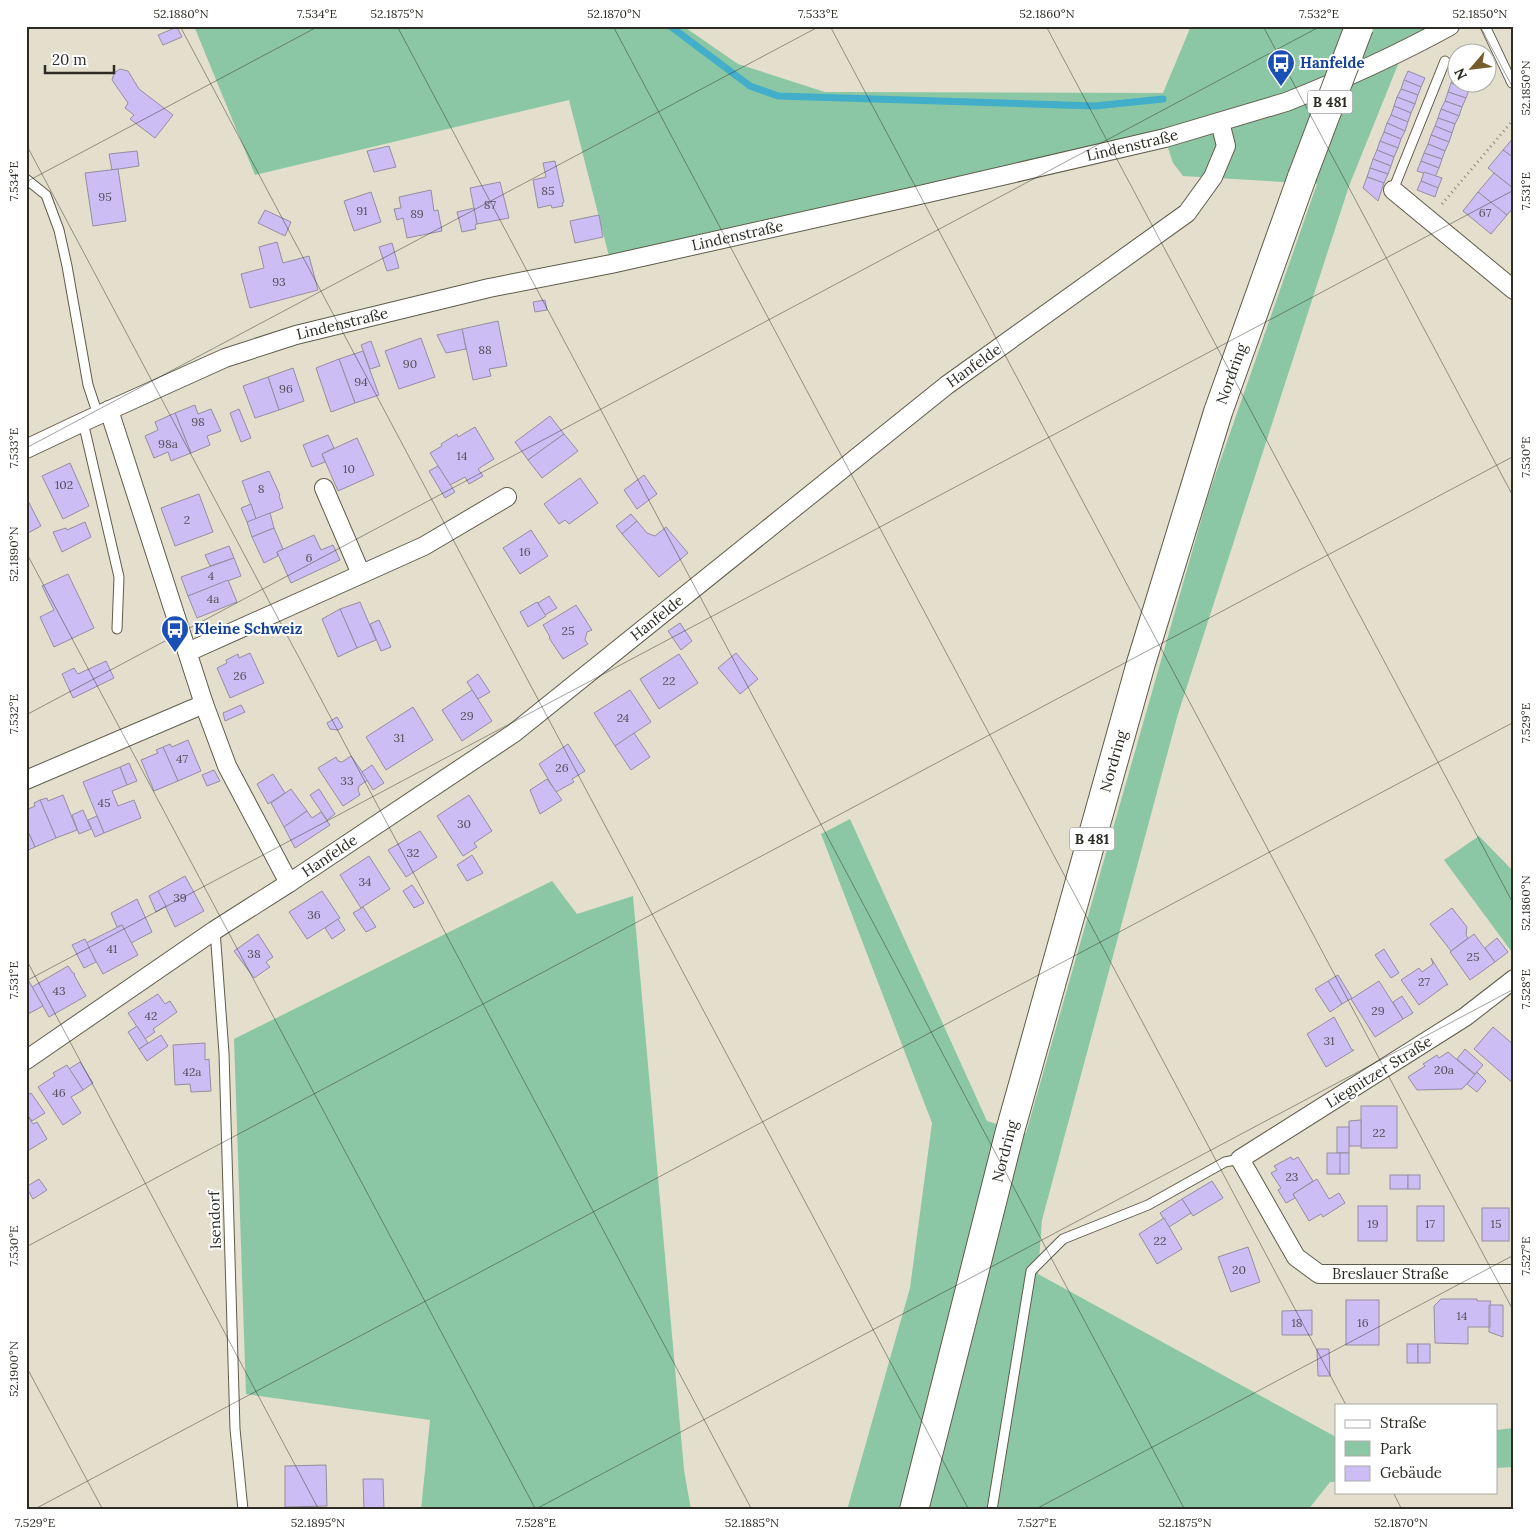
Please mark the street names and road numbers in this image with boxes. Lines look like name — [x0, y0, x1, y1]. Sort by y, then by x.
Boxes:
road number: B 481 — [1308, 90, 1352, 114]
street label: Lindenstraße — [1084, 125, 1180, 165]
street label: Lindenstraße — [690, 216, 785, 255]
street label: Lindenstraße — [294, 303, 390, 344]
street label: Hanfelde — [942, 339, 1005, 391]
street label: Nordring — [1212, 340, 1251, 407]
street label: Hanfelde — [626, 591, 687, 645]
street label: Nordring — [1095, 727, 1131, 794]
road number: B 481 — [1070, 828, 1114, 851]
street label: Hanfelde — [298, 830, 361, 881]
street label: Liegnitzer Straße — [1322, 1031, 1435, 1112]
street label: Nordring — [987, 1117, 1022, 1184]
street label: Isendorf — [204, 1190, 225, 1250]
street label: Breslauer Straße — [1332, 1264, 1449, 1283]

